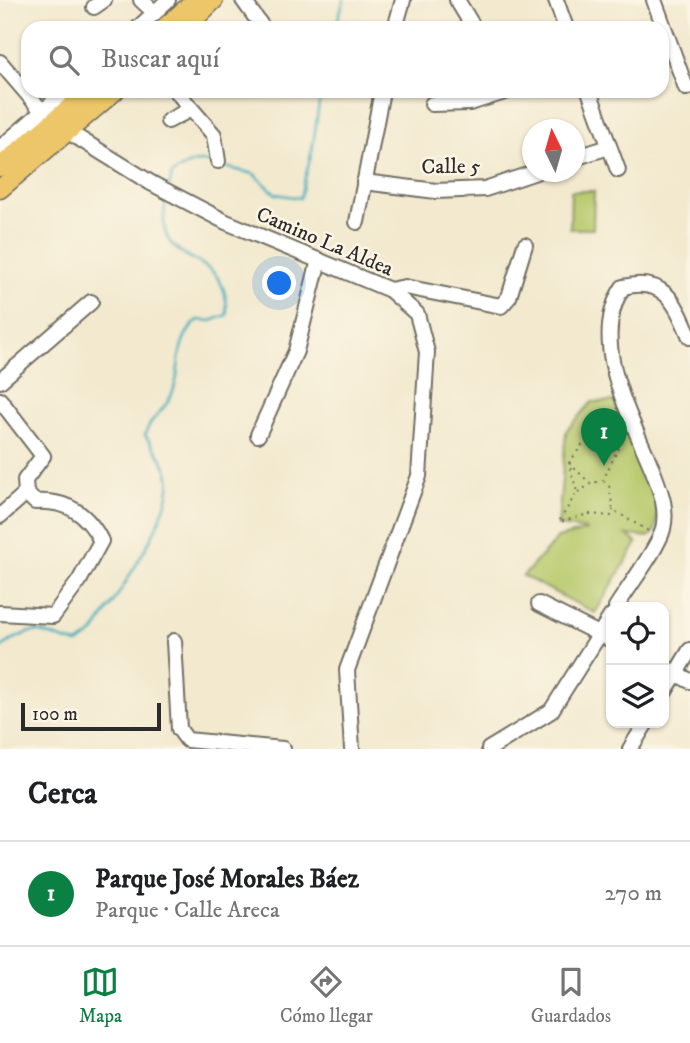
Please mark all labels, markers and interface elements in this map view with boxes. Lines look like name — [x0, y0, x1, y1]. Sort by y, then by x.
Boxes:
search box — [21, 21, 669, 98]
icon: search — [45, 41, 83, 79]
text: Buscar aquí — [101, 43, 219, 76]
north arrow — [522, 119, 585, 182]
street label: Calle 5 — [421, 153, 481, 181]
street label: Camino La Aldea — [252, 201, 397, 282]
your location — [262, 266, 296, 300]
pin: 1 — [581, 408, 627, 466]
map controls — [606, 602, 669, 728]
button: locate — [606, 602, 669, 665]
button: layers — [606, 665, 669, 728]
scale bar — [21, 700, 161, 732]
text: 100 m — [32, 703, 78, 726]
text: Cerca — [28, 776, 97, 813]
text: Parque José Morales Báez — [95, 863, 359, 896]
text: 1 — [47, 879, 55, 908]
text: 270 m — [605, 879, 662, 908]
text: Parque · Calle Areca — [95, 896, 280, 925]
tab: Mapa — [79, 963, 122, 1028]
tab: Cómo llegar — [280, 963, 373, 1028]
tab: Guardados — [531, 963, 611, 1028]

